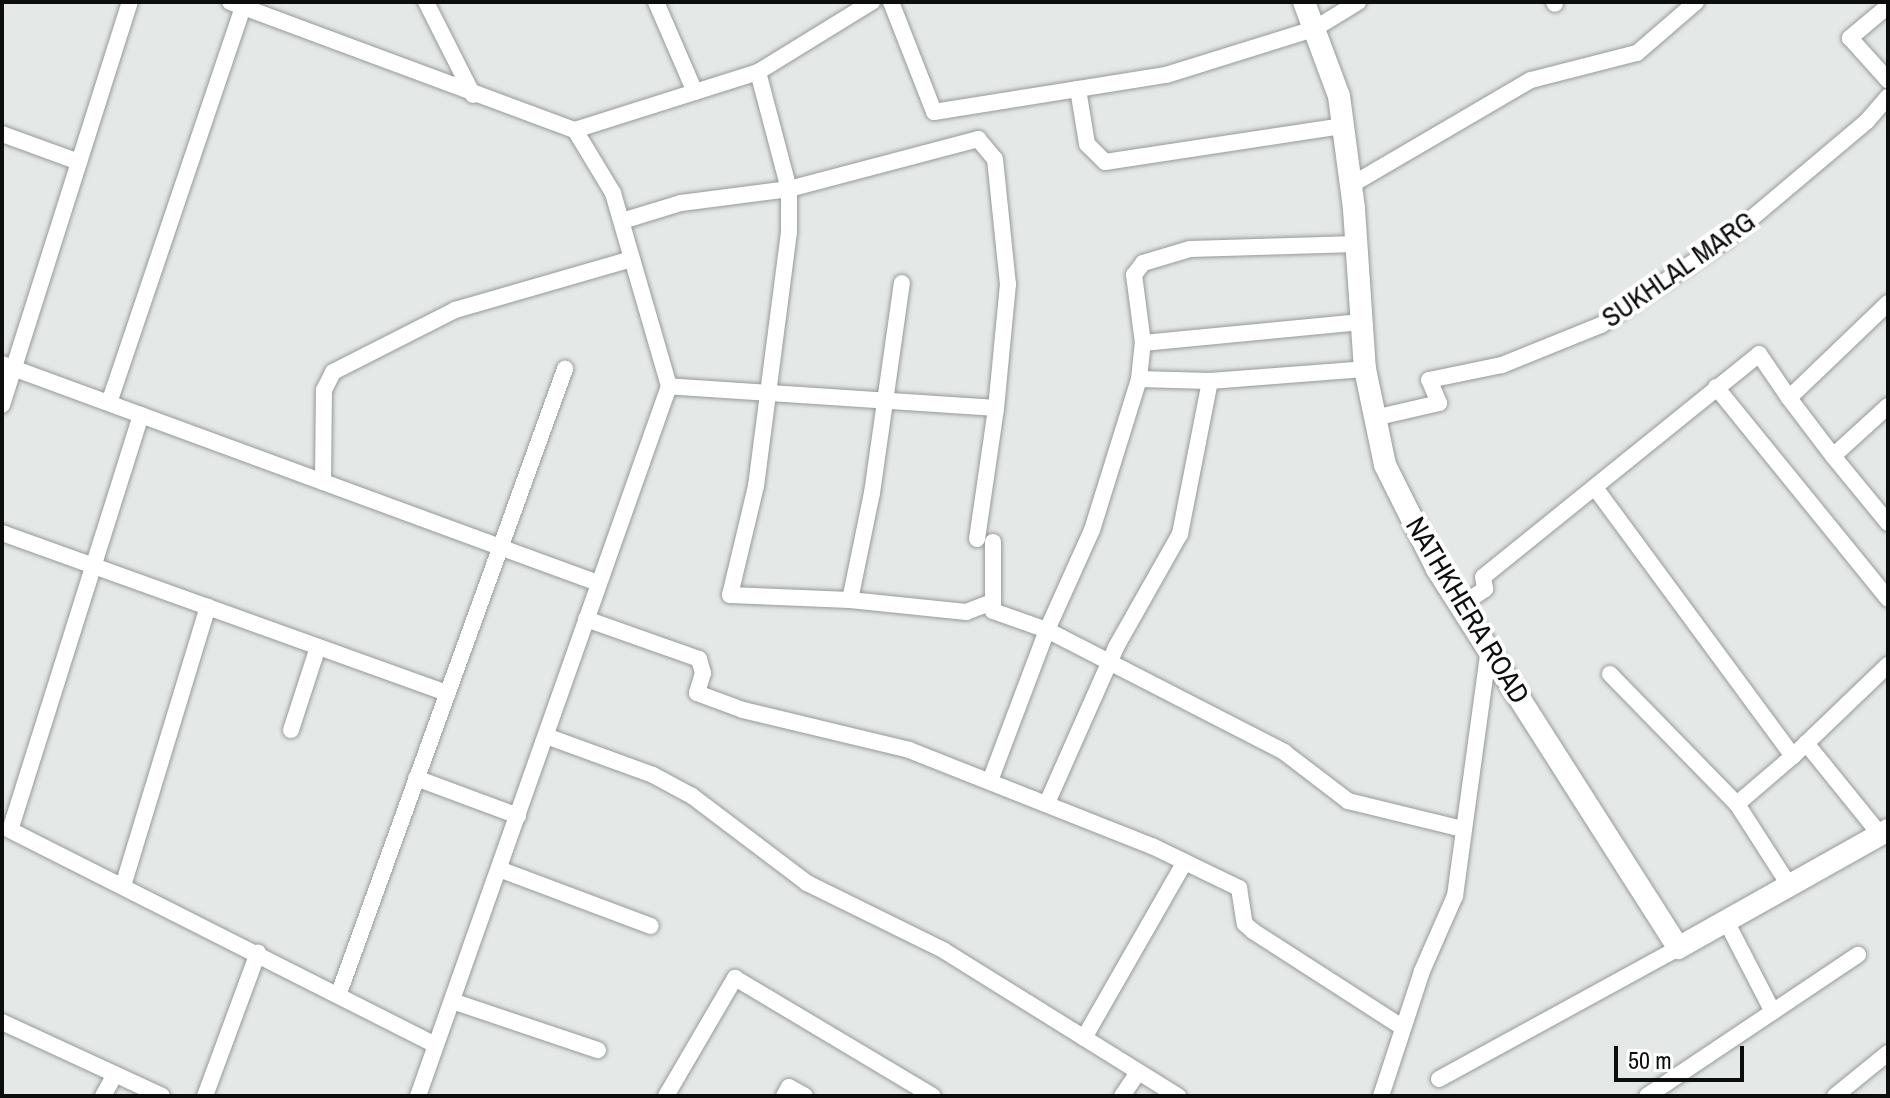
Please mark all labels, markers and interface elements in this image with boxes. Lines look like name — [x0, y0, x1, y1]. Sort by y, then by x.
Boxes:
street label: SUKHLAL MARG — [1595, 204, 1761, 334]
street label: NATHKHERA ROAD — [1399, 510, 1537, 710]
scale bar — [1618, 1030, 1748, 1080]
text: 50 m — [1628, 1044, 1672, 1076]

